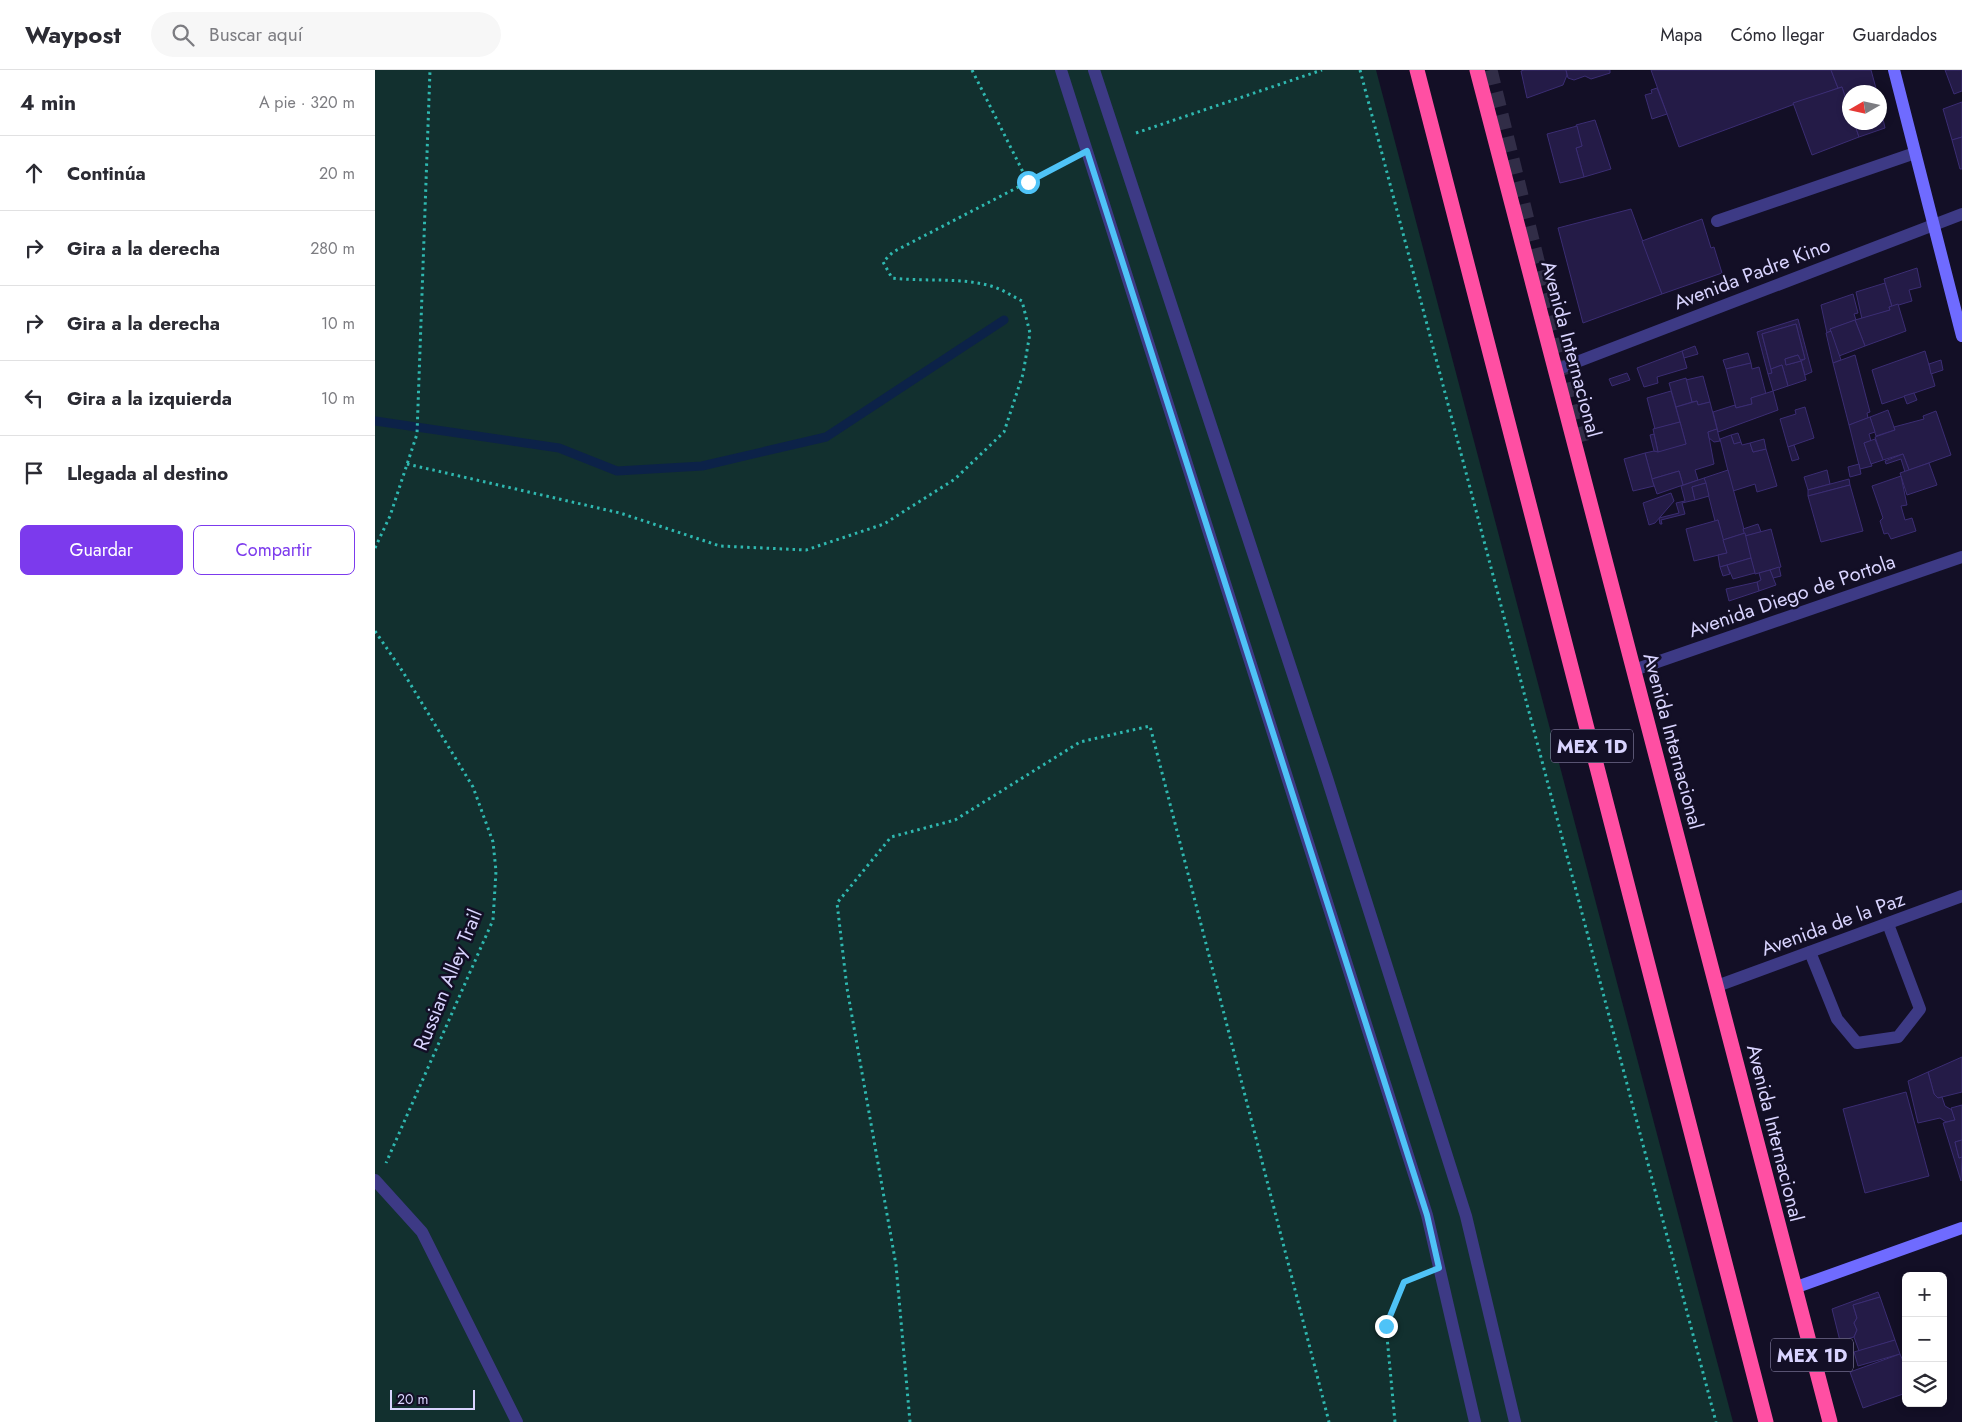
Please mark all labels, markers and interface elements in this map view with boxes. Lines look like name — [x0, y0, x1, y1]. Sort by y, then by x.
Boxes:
search box — [151, 12, 501, 57]
text: Waypost — [25, 17, 121, 52]
icon: search — [169, 21, 197, 49]
text: Buscar aquí — [209, 21, 303, 48]
text: Mapa — [1660, 22, 1702, 48]
text: Cómo llegar — [1730, 22, 1825, 48]
text: Guardados — [1853, 22, 1937, 48]
north arrow — [1842, 85, 1887, 130]
text: 4 min — [20, 88, 76, 118]
text: A pie · 320 m — [259, 91, 355, 114]
icon: ahead — [20, 159, 48, 187]
text: Continúa — [67, 160, 146, 187]
text: 20 m — [319, 162, 355, 185]
route start — [1017, 171, 1040, 194]
street label: Avenida Padre Kino — [1669, 231, 1835, 317]
icon: right — [20, 234, 48, 262]
text: Gira a la derecha — [67, 235, 220, 262]
text: 280 m — [310, 237, 355, 260]
street label: Avenida Internacional — [1533, 258, 1609, 440]
icon: right — [20, 309, 48, 337]
text: Gira a la derecha — [67, 310, 220, 337]
text: 10 m — [321, 312, 355, 335]
icon: left — [20, 384, 48, 412]
text: Gira a la izquierda — [67, 385, 232, 412]
text: 10 m — [321, 387, 355, 410]
icon: arrive — [20, 459, 48, 487]
text: Llegada al destino — [67, 460, 228, 487]
button: Guardar — [20, 525, 183, 575]
button: Compartir — [193, 525, 355, 575]
street label: Avenida Diego de Portola — [1685, 547, 1899, 645]
street label: Avenida Internacional — [1635, 650, 1711, 832]
road number: MEX 1D — [1551, 729, 1633, 762]
street label: Avenida de la Paz — [1757, 885, 1909, 963]
street label: Russian Alley Trail — [406, 905, 490, 1055]
street label: Avenida Internacional — [1739, 1041, 1811, 1225]
map controls — [1902, 1272, 1947, 1407]
button: + — [1902, 1272, 1947, 1317]
route end — [1375, 1315, 1398, 1338]
button: − — [1902, 1317, 1947, 1362]
road number: MEX 1D — [1771, 1338, 1853, 1372]
button: layers — [1902, 1362, 1947, 1407]
scale bar — [390, 1387, 475, 1410]
text: 20 m — [397, 1389, 429, 1409]

